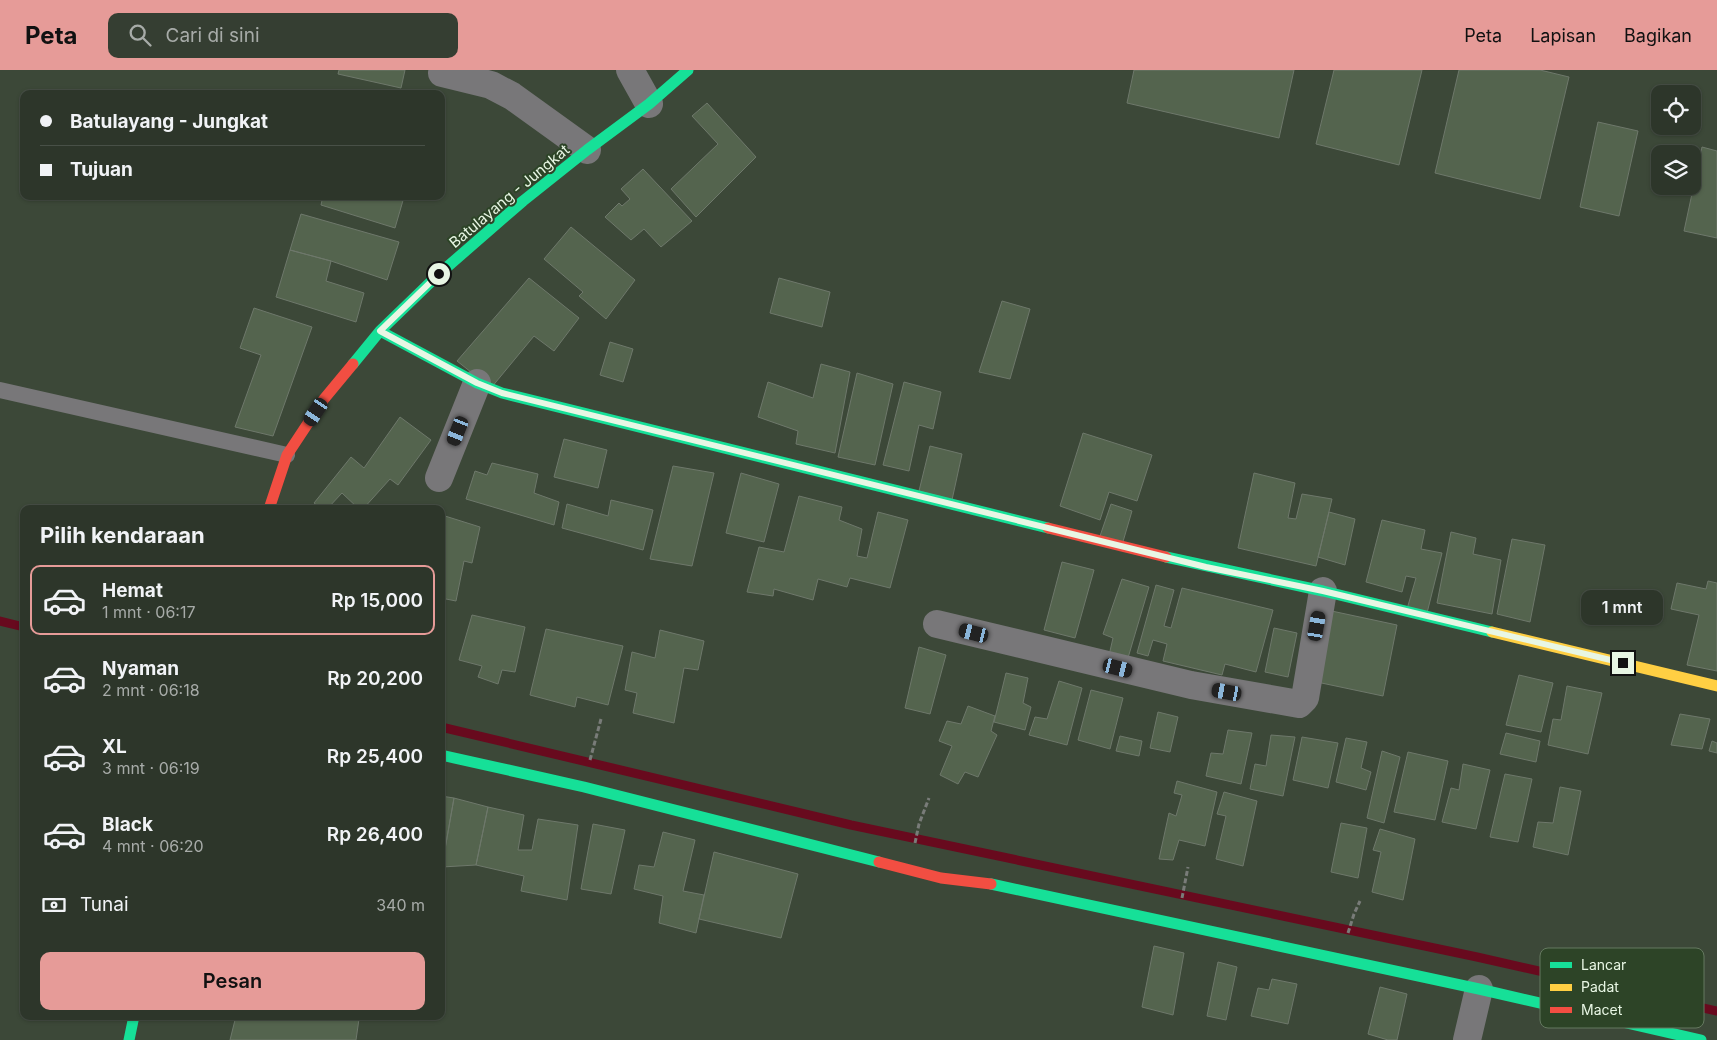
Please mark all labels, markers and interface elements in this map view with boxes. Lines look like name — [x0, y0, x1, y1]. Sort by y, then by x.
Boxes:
search box — [108, 13, 458, 58]
text: Peta — [25, 21, 78, 50]
icon: search — [126, 21, 154, 49]
text: Cari di sini — [166, 24, 259, 47]
text: Peta — [1464, 25, 1502, 46]
text: Lapisan — [1530, 25, 1596, 46]
text: Bagikan — [1624, 25, 1692, 46]
map controls — [1651, 85, 1701, 195]
button: locate — [1651, 85, 1701, 135]
text: Batulayang - Jungkat — [70, 110, 268, 133]
street label: Batulayang - Jungkat — [445, 140, 573, 252]
button: layers — [1651, 145, 1701, 195]
text: Tujuan — [70, 158, 133, 181]
route start — [428, 263, 450, 285]
car — [301, 395, 330, 429]
car — [445, 414, 470, 448]
text: Pilih kendaraan — [40, 522, 205, 548]
icon: car — [42, 578, 87, 623]
text: Hemat — [102, 579, 163, 602]
text: Rp 15,000 — [331, 589, 423, 612]
callout: 1 mnt — [1582, 590, 1664, 626]
text: 1 mnt — [1602, 597, 1642, 617]
text: 1 mnt · 06:17 — [102, 602, 196, 622]
car — [1307, 610, 1326, 642]
car — [957, 622, 990, 644]
route end — [1612, 652, 1634, 674]
icon: car — [42, 656, 87, 701]
text: Nyaman — [102, 657, 179, 680]
car — [1101, 657, 1134, 679]
text: Rp 20,200 — [327, 667, 423, 690]
text: 2 mnt · 06:18 — [102, 680, 200, 700]
car — [1210, 682, 1243, 702]
icon: car — [42, 734, 87, 779]
text: XL — [102, 735, 127, 758]
text: Rp 25,400 — [327, 745, 423, 768]
text: 3 mnt · 06:19 — [102, 758, 200, 778]
icon: car — [42, 812, 87, 857]
text: Black — [102, 813, 153, 836]
text: Rp 26,400 — [327, 823, 423, 846]
text: 4 mnt · 06:20 — [102, 836, 204, 856]
icon: cash — [40, 891, 68, 919]
text: Tunai — [80, 893, 129, 916]
text: 340 m — [376, 895, 425, 915]
legend — [1540, 948, 1704, 1028]
button: Pesan — [40, 952, 425, 1010]
text: Lancar — [1581, 956, 1626, 973]
text: Padat — [1581, 978, 1619, 995]
text: Macet — [1581, 1001, 1623, 1018]

